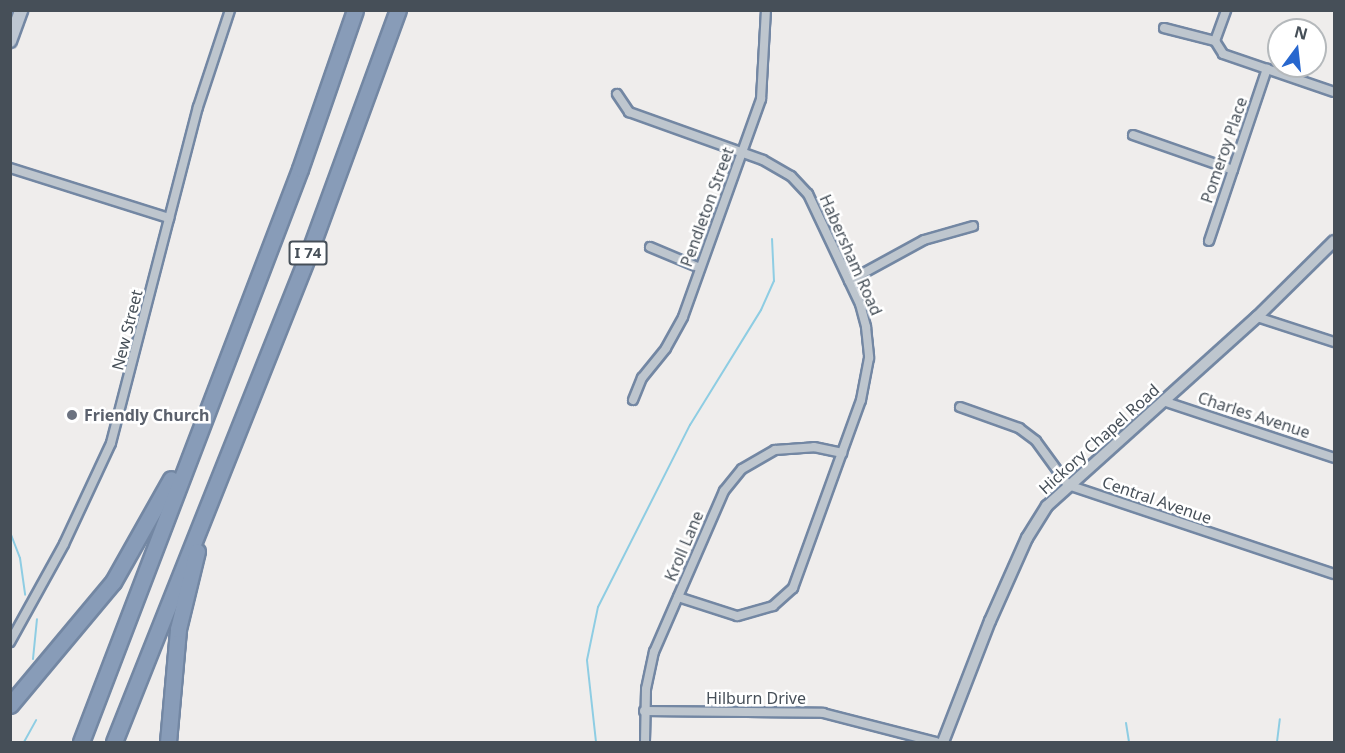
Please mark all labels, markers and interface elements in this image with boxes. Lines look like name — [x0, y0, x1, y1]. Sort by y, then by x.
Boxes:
north arrow — [1267, 18, 1327, 78]
text: N — [1292, 20, 1310, 45]
street label: Pomeroy Place — [1197, 94, 1251, 206]
street label: Pendleton Street — [676, 145, 738, 269]
street label: Habersham Road — [816, 192, 886, 318]
road number: I 74 — [288, 241, 328, 265]
street label: New Street — [108, 288, 146, 372]
street label: Hickory Chapel Road — [1035, 380, 1163, 498]
street label: Charles Avenue — [1196, 388, 1312, 442]
place label: Friendly Church — [84, 405, 209, 425]
marker: Friendly Church — [65, 408, 79, 422]
street label: Central Avenue — [1100, 472, 1214, 528]
street label: Kroll Lane — [661, 508, 707, 584]
street label: Hilburn Drive — [706, 688, 806, 708]

